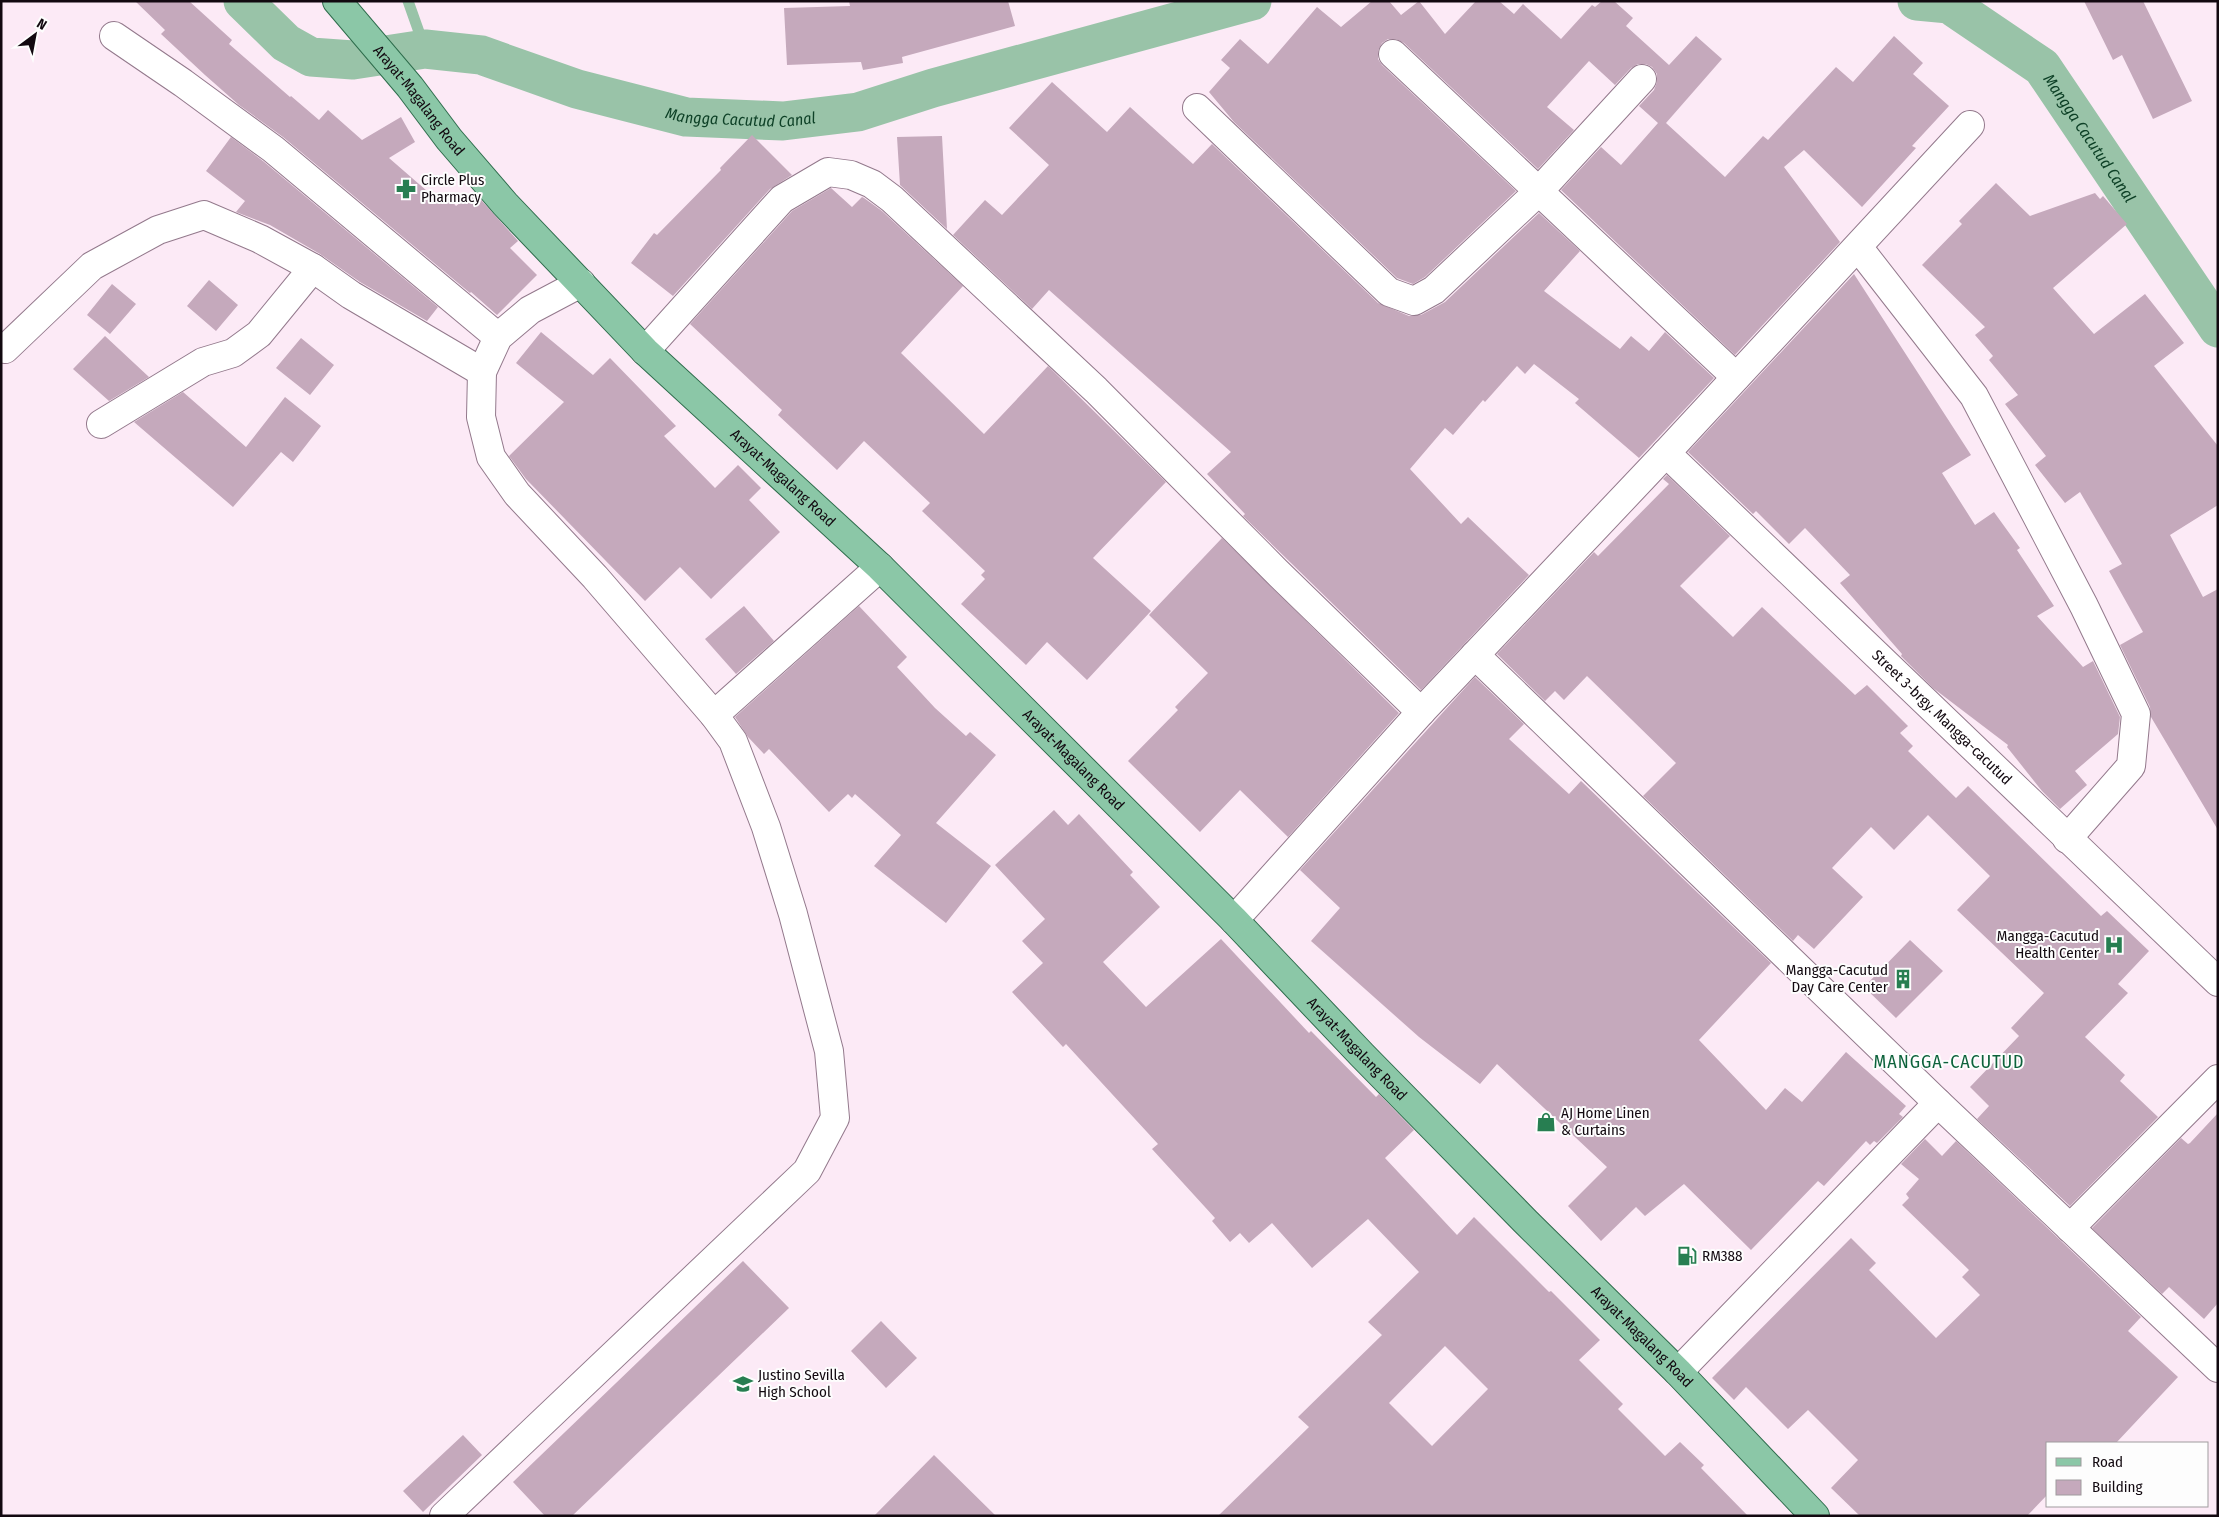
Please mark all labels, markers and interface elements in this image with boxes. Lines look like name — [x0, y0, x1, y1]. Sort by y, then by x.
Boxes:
north arrow — [10, 10, 60, 60]
text: N — [34, 15, 50, 34]
street label: Arayat-Magalang Road — [370, 42, 468, 160]
water label: Mangga Cacutud Canal — [2040, 70, 2140, 206]
water label: Mangga Cacutud Canal — [664, 103, 817, 131]
place label: Circle Plus Pharmacy — [421, 171, 484, 206]
pharmacy icon: Circle Plus Pharmacy — [395, 178, 417, 200]
street label: Arayat-Magalang Road — [727, 425, 839, 531]
street label: Street 3-brgy. Mangga-cacutud — [1868, 646, 2015, 788]
street label: Arayat-Magalang Road — [1019, 705, 1128, 814]
place label: Mangga-Cacutud Health Center — [1997, 927, 2100, 962]
hospital icon: Mangga-Cacutud Health Center — [2103, 934, 2125, 956]
place label: Mangga-Cacutud Day Care Center — [1786, 961, 1889, 996]
building icon: Mangga-Cacutud Day Care Center — [1892, 968, 1914, 990]
street label: Arayat-Magalang Road — [1303, 994, 1411, 1104]
district label: MANGGA-CACUTUD — [1873, 1051, 2025, 1073]
place label: AJ Home Linen & Curtains — [1561, 1104, 1650, 1139]
shop icon: AJ Home Linen & Curtains — [1535, 1111, 1557, 1133]
fuel station icon: RM388 — [1676, 1245, 1698, 1267]
place label: RM388 — [1702, 1247, 1743, 1265]
street label: Arayat-Magalang Road — [1587, 1282, 1697, 1391]
place label: Justino Sevilla High School — [758, 1366, 845, 1401]
school or university icon: Justino Sevilla High School — [732, 1373, 754, 1395]
legend — [2046, 1442, 2209, 1507]
text: Road — [2092, 1453, 2123, 1471]
text: Building — [2092, 1478, 2143, 1496]

